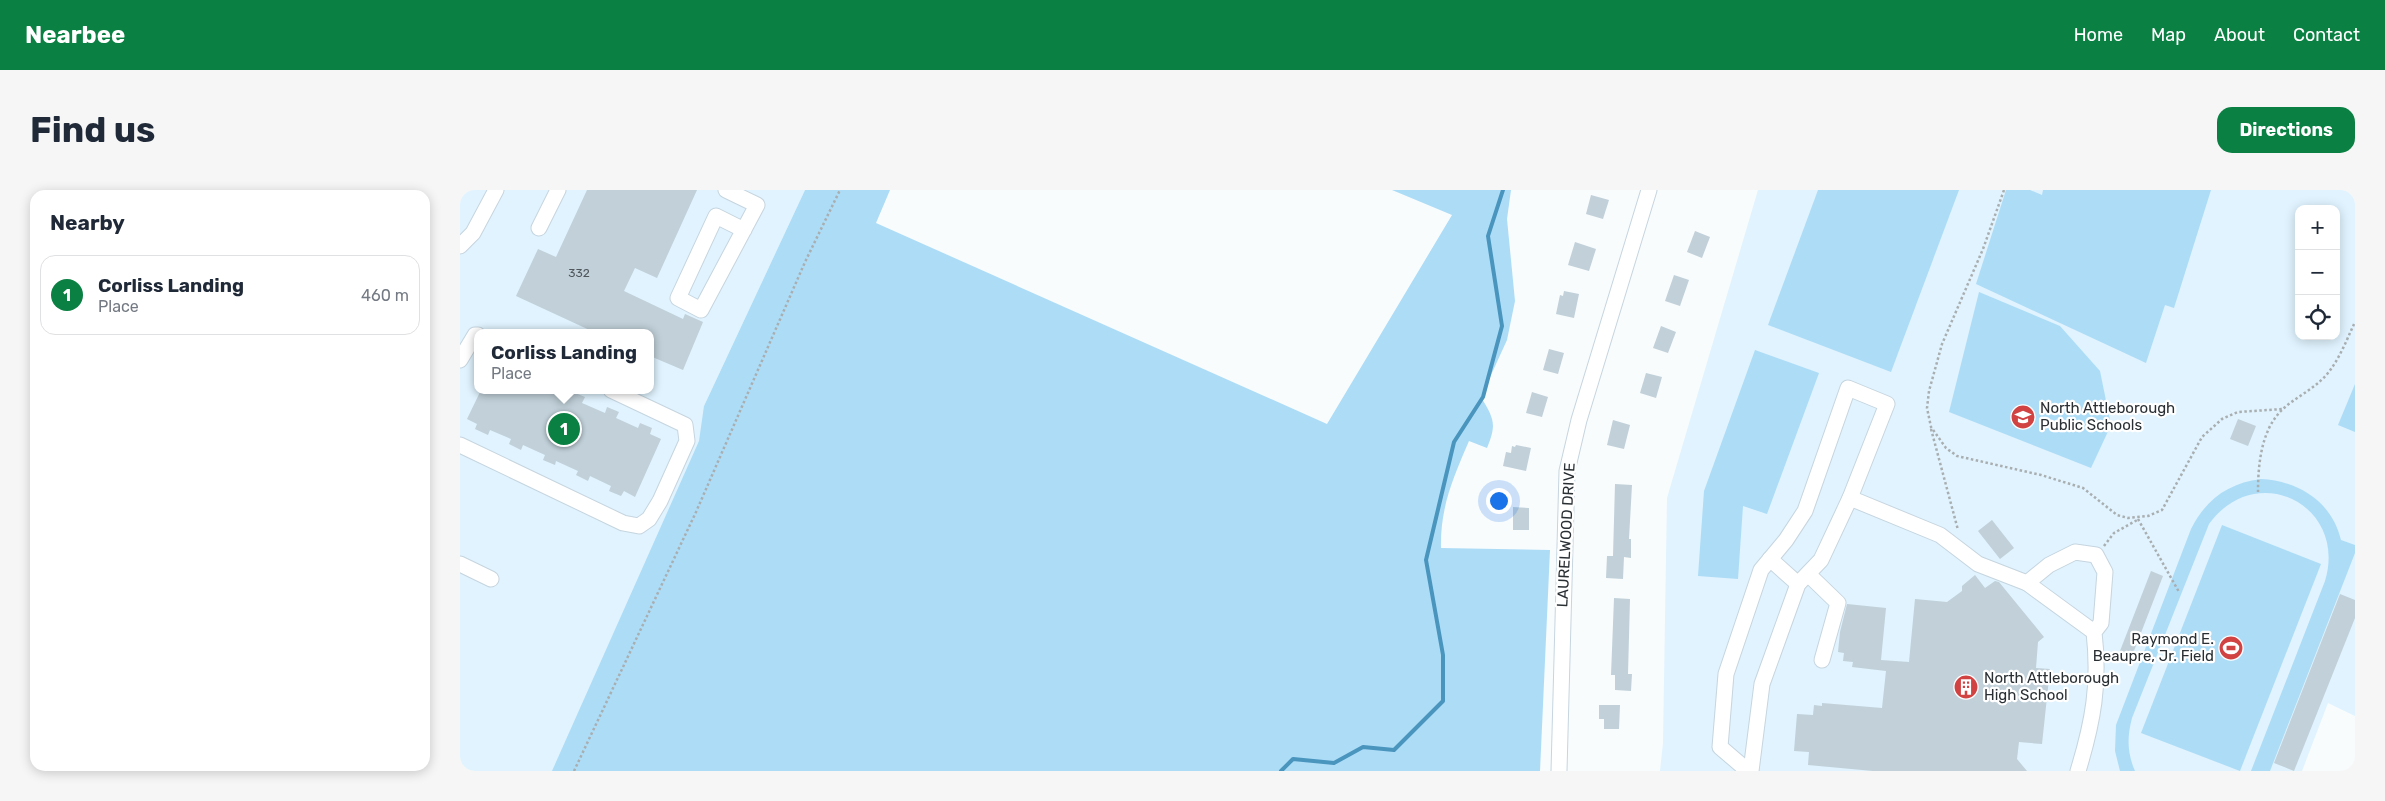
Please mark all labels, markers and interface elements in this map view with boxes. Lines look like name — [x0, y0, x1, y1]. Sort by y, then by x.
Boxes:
text: Nearbee — [25, 21, 125, 49]
text: Home — [2074, 24, 2123, 46]
text: Map — [2151, 24, 2186, 46]
text: About — [2214, 24, 2265, 46]
text: Contact — [2293, 24, 2360, 46]
button: Directions — [2217, 107, 2355, 153]
text: Find us — [30, 109, 155, 151]
map controls — [2295, 205, 2340, 340]
button: + — [2295, 205, 2340, 250]
text: Nearby — [50, 210, 125, 235]
button: − — [2295, 250, 2340, 295]
house number: 332 — [568, 266, 590, 280]
text: Corliss Landing — [98, 274, 244, 297]
text: 1 — [63, 286, 71, 305]
text: 460 m — [361, 286, 409, 305]
button: locate — [2295, 295, 2340, 340]
text: Place — [98, 297, 139, 316]
popup — [474, 329, 654, 394]
text: Corliss Landing — [491, 341, 637, 364]
text: Place — [491, 364, 532, 383]
place label: North Attleborough Public Schools — [2040, 399, 2175, 434]
school or university icon: North Attleborough Public Schools — [2010, 404, 2036, 430]
pin: 1 — [548, 410, 580, 448]
street label: LAURELWOOD DRIVE — [1553, 462, 1579, 608]
your location — [1486, 488, 1512, 514]
place label: Raymond E. Beaupre, Jr. Field — [2093, 630, 2214, 665]
sports icon: Raymond E. Beaupre, Jr. Field — [2218, 635, 2244, 661]
place label: North Attleborough High School — [1984, 669, 2119, 704]
building icon: North Attleborough High School — [1953, 674, 1979, 700]

